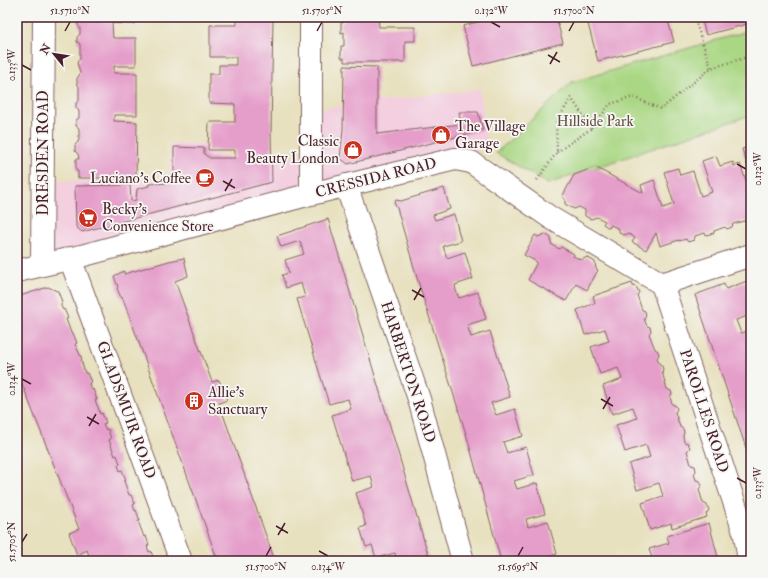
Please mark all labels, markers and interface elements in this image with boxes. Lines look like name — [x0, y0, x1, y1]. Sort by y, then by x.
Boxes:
text: 51.5710°N — [50, 5, 90, 17]
text: 51.5705°N — [302, 5, 342, 17]
text: 0.132°W — [474, 5, 508, 17]
text: 51.5700°N — [553, 5, 595, 17]
north arrow — [34, 34, 74, 74]
text: N — [37, 41, 54, 58]
text: 0.133°W — [6, 48, 18, 81]
street label: DRESDEN ROAD — [34, 90, 53, 216]
park label: Hillside Park — [556, 112, 634, 131]
place label: The Village Garage — [455, 117, 526, 153]
shop icon: The Village Garage — [430, 124, 452, 146]
place label: Classic Beauty London — [246, 132, 339, 168]
shop icon: Classic Beauty London — [342, 139, 364, 161]
text: 0.132°W — [752, 152, 764, 186]
street label: CRESSIDA ROAD — [313, 154, 439, 202]
cafe icon: Luciano's Coffee — [194, 167, 216, 189]
place label: Luciano's Coffee — [90, 169, 191, 188]
place label: Becky's Convenience Store — [102, 200, 214, 236]
supermarket icon: Becky's Convenience Store — [77, 207, 99, 229]
street label: HARBERTON ROAD — [376, 299, 440, 445]
street label: GLADSMUIR ROAD — [92, 339, 160, 481]
street label: PAROLLES ROAD — [675, 347, 733, 475]
text: 0.134°W — [6, 361, 18, 396]
place label: Allie's Sanctuary — [207, 383, 268, 419]
building icon: Allie's Sanctuary — [183, 390, 205, 412]
text: 0.133°W — [752, 466, 764, 499]
text: 51.5705°N — [6, 522, 18, 562]
text: 51.5700°N — [245, 561, 287, 573]
text: 0.134°W — [311, 561, 346, 573]
text: 51.5695°N — [497, 561, 539, 573]

